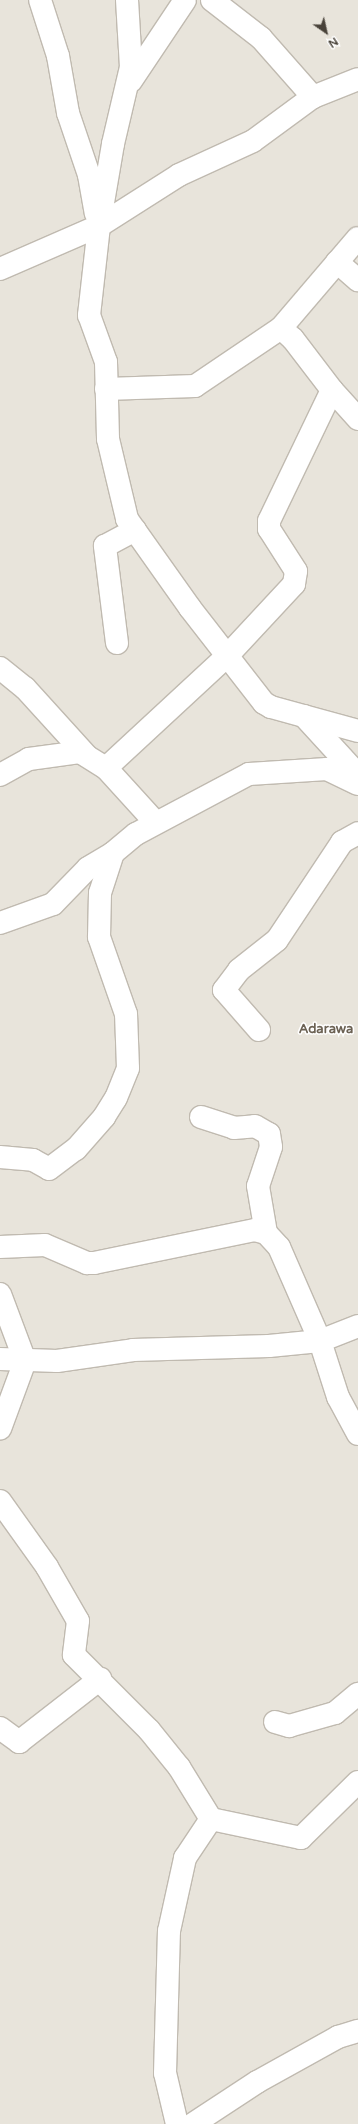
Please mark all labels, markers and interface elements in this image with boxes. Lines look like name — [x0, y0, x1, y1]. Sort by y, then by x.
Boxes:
north arrow — [306, 12, 346, 52]
text: N — [326, 35, 340, 50]
district label: Adarawa — [299, 1021, 353, 1037]

